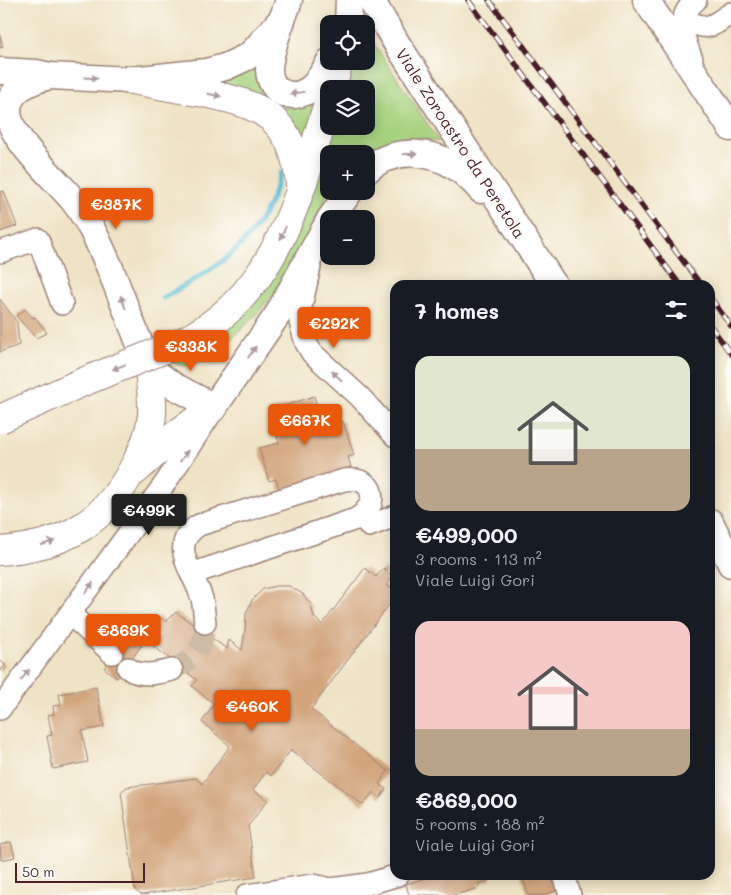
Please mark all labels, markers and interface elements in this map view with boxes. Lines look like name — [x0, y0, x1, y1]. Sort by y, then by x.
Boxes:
map controls — [320, 15, 375, 265]
button: locate — [320, 15, 375, 70]
street label: Viale Zoroastro da Peretola — [392, 44, 530, 242]
one-way arrow — [83, 74, 99, 82]
button: layers — [320, 80, 375, 135]
one-way arrow — [288, 90, 304, 98]
one-way arrow — [206, 92, 222, 100]
button: + — [320, 145, 375, 200]
one-way arrow — [402, 150, 418, 158]
pin: €387K — [81, 188, 151, 230]
text: €387K — [90, 193, 142, 214]
button: − — [320, 210, 375, 265]
one-way arrow — [278, 226, 286, 240]
one-way arrow — [119, 294, 127, 309]
icon: filters — [662, 296, 690, 324]
text: 7 homes — [415, 297, 499, 324]
pin: €292K — [299, 306, 369, 349]
text: €292K — [308, 312, 360, 333]
pin: €338K — [156, 330, 226, 372]
text: €338K — [165, 335, 217, 356]
one-way arrow — [247, 346, 257, 359]
one-way arrow — [112, 364, 126, 372]
one-way arrow — [331, 370, 343, 382]
icon: home — [508, 388, 598, 478]
pin: €667K — [270, 404, 340, 446]
text: €667K — [279, 409, 331, 430]
one-way arrow — [179, 450, 189, 463]
pin: €499K — [114, 494, 184, 536]
text: €499K — [123, 499, 175, 520]
text: €499,000 — [415, 521, 518, 548]
one-way arrow — [41, 539, 56, 547]
text: 3 rooms · 113 m² — [415, 548, 542, 569]
text: Viale Luigi Gori — [415, 569, 535, 590]
one-way arrow — [84, 581, 94, 595]
pin: €869K — [88, 614, 158, 656]
text: €869K — [97, 619, 149, 640]
icon: home — [508, 653, 598, 743]
one-way arrow — [20, 668, 30, 682]
pin: €460K — [217, 690, 287, 732]
text: €460K — [225, 695, 279, 716]
text: €869,000 — [415, 786, 517, 813]
text: 5 rooms · 188 m² — [415, 813, 545, 834]
text: Viale Luigi Gori — [415, 834, 535, 855]
scale bar — [15, 860, 145, 883]
text: 50 m — [22, 862, 54, 881]

